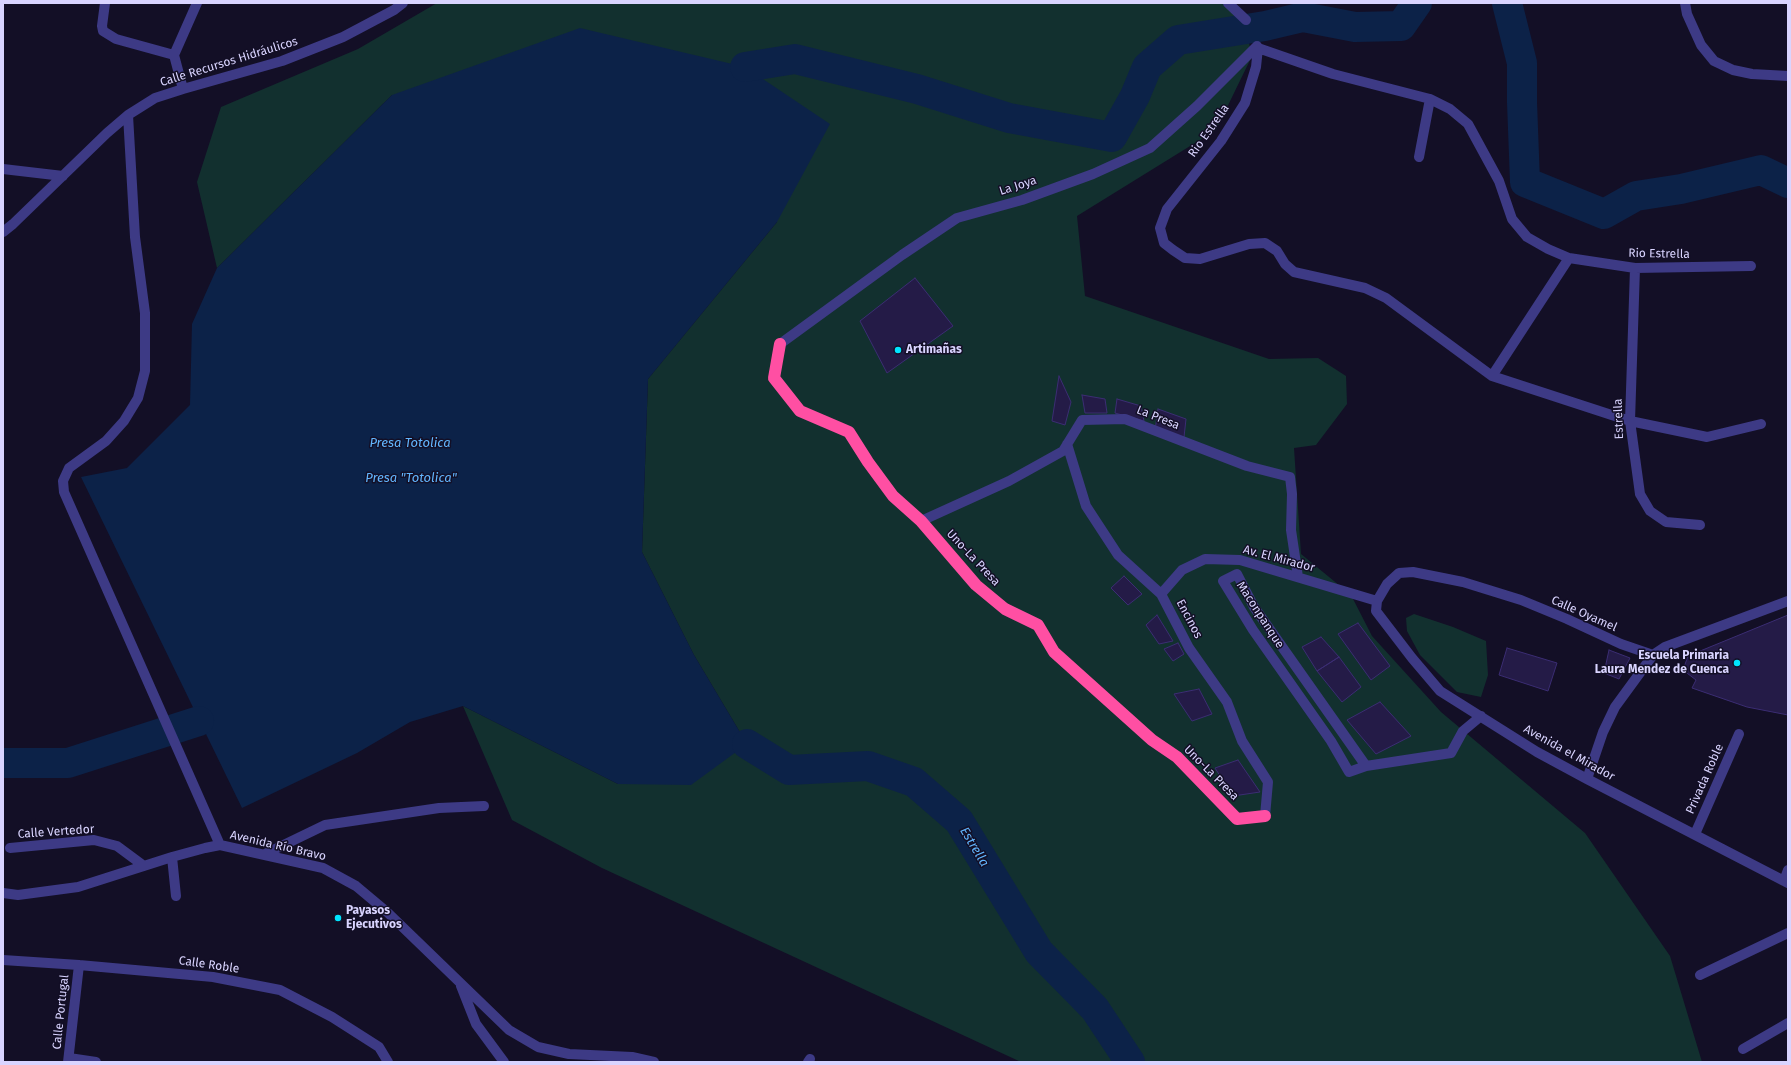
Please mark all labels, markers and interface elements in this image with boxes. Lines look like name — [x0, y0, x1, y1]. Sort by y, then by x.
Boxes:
street label: Calle Recursos Hidráulicos — [158, 34, 300, 90]
street label: Rio Estrella — [1185, 102, 1233, 160]
street label: La Joya — [998, 173, 1038, 199]
street label: Rio Estrella — [1628, 246, 1690, 262]
place label: Artimañas — [906, 343, 962, 357]
marker: Artimañas — [893, 345, 903, 355]
street label: Estrella — [1611, 398, 1627, 440]
street label: La Presa — [1134, 403, 1182, 433]
water label: Presa Totolica — [369, 435, 451, 451]
water label: Presa "Totolica" — [365, 470, 457, 486]
street label: Uno-La Presa — [943, 527, 1003, 589]
street label: Av. El Mirador — [1242, 543, 1316, 575]
street label: Maconpanque — [1233, 579, 1287, 651]
street label: Calle Oyamel — [1549, 593, 1619, 635]
street label: Encinos — [1173, 597, 1205, 641]
place label: Escuela Primaria Laura Mendez de Cuenca — [1595, 649, 1729, 677]
marker: Escuela Primaria Laura Mendez de Cuenca — [1732, 658, 1742, 668]
street label: Avenida el Mirador — [1521, 722, 1617, 784]
street label: Uno-La Presa — [1180, 742, 1242, 804]
street label: Privada Roble — [1683, 742, 1727, 816]
street label: Calle Vertedor — [17, 822, 95, 842]
water label: Estrella — [956, 824, 992, 870]
street label: Avenida Río Bravo — [229, 828, 327, 864]
place label: Payasos Ejecutivos — [346, 904, 402, 932]
marker: Payasos Ejecutivos — [333, 913, 343, 923]
street label: Calle Roble — [178, 954, 240, 976]
street label: Calle Portugal — [50, 974, 72, 1050]

